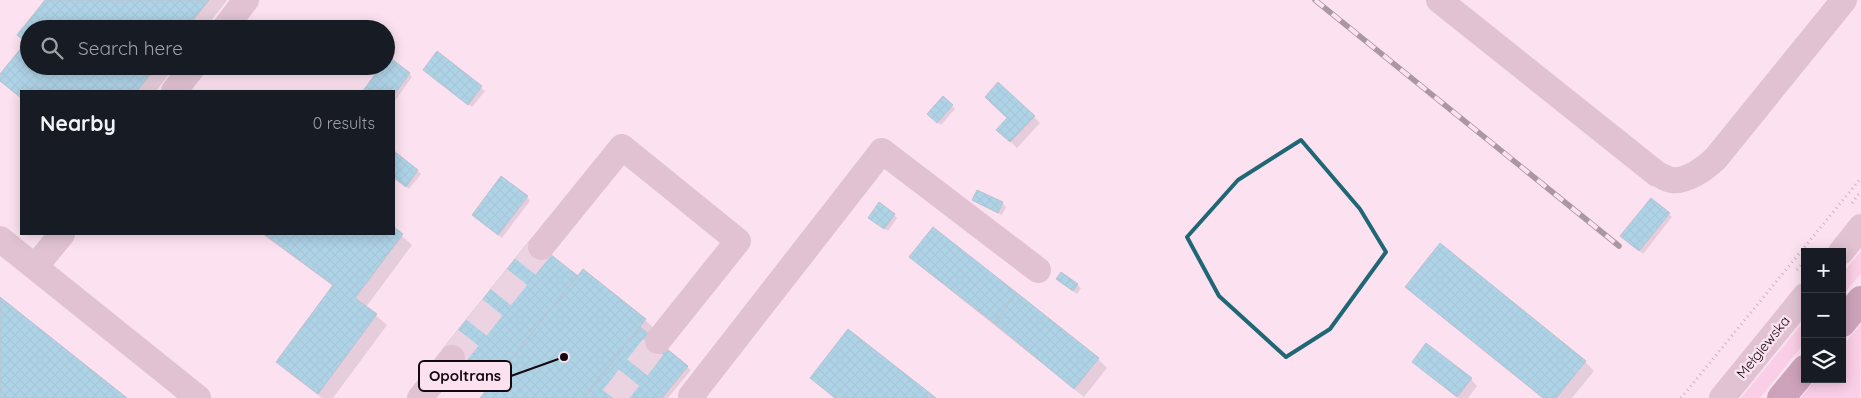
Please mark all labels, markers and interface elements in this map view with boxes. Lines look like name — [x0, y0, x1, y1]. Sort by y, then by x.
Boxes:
search box — [20, 20, 395, 75]
icon: search — [38, 34, 66, 62]
text: Search here — [78, 36, 183, 60]
text: Nearby — [40, 110, 116, 136]
text: 0 results — [313, 113, 375, 133]
map controls — [1801, 248, 1846, 383]
button: + — [1801, 248, 1846, 293]
button: − — [1801, 293, 1846, 338]
street label: Mełgiewska — [1732, 312, 1794, 382]
button: layers — [1801, 338, 1846, 383]
callout: Opoltrans — [419, 361, 511, 391]
text: Opoltrans — [429, 366, 501, 385]

